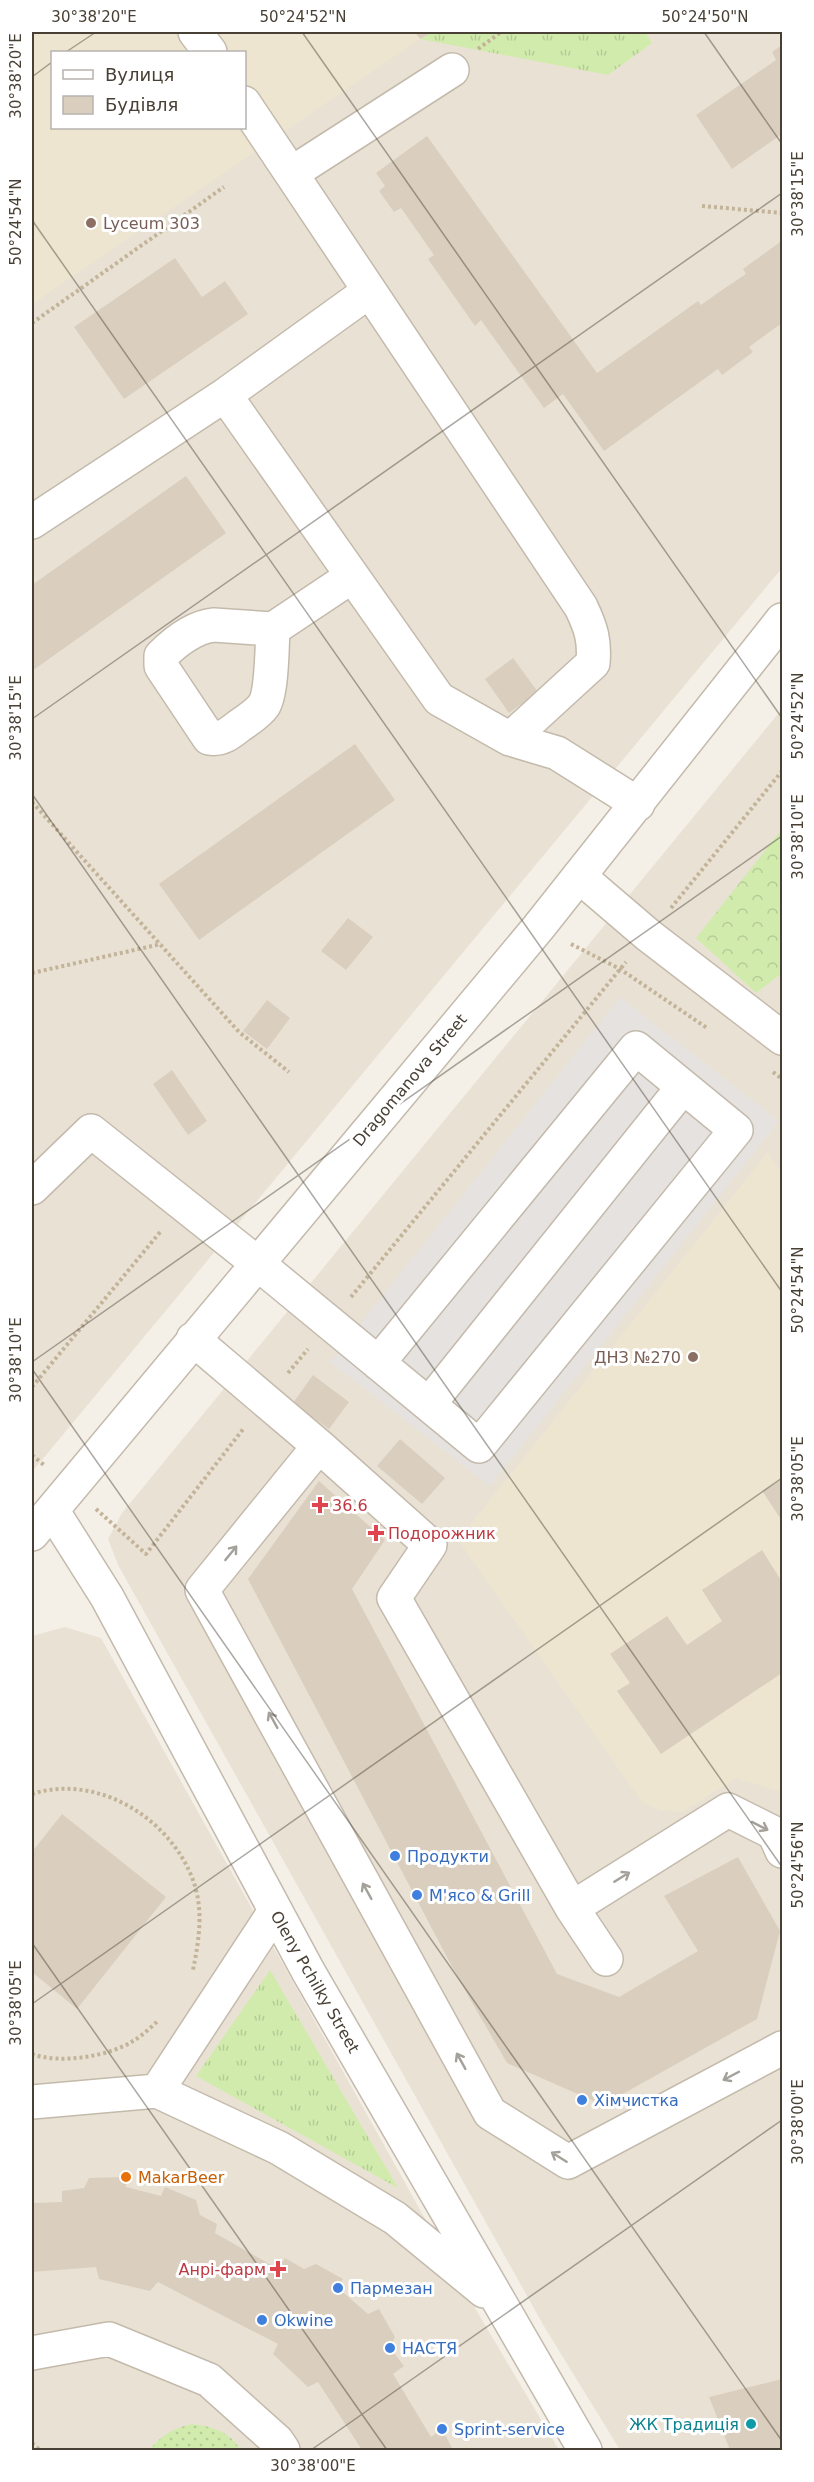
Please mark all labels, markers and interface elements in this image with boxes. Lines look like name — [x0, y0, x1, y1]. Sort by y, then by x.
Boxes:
text: 30°38'20"E — [51, 8, 137, 26]
text: 50°24'52"N — [259, 8, 347, 26]
text: 50°24'50"N — [661, 8, 749, 26]
text: 30°38'20"E — [7, 33, 25, 119]
legend — [51, 51, 246, 129]
text: Вулиця — [105, 64, 174, 85]
text: Будівля — [105, 94, 178, 115]
text: 30°38'15"E — [789, 151, 807, 237]
text: 50°24'54"N — [7, 178, 25, 266]
place label: Lyceum 303 — [103, 214, 200, 233]
marker: Lyceum 303 — [84, 216, 98, 230]
text: 50°24'52"N — [789, 672, 807, 760]
text: 30°38'15"E — [7, 675, 25, 761]
text: 30°38'10"E — [789, 794, 807, 880]
street label: Dragomanova Street — [349, 1010, 471, 1150]
text: 50°24'54"N — [789, 1246, 807, 1334]
text: 30°38'10"E — [7, 1317, 25, 1403]
place label: ДНЗ №270 — [594, 1348, 681, 1367]
marker: ДНЗ №270 — [686, 1350, 700, 1364]
text: 30°38'05"E — [789, 1436, 807, 1522]
place label: 36.6 — [332, 1496, 368, 1515]
marker: 36.6 — [313, 1498, 327, 1512]
place label: Подорожник — [388, 1524, 496, 1543]
marker: Подорожник — [369, 1526, 383, 1540]
one-way arrow — [225, 1546, 238, 1562]
one-way arrow — [267, 1711, 278, 1729]
one-way arrow — [750, 1821, 768, 1832]
text: 50°24'56"N — [789, 1821, 807, 1909]
place label: Продукти — [407, 1847, 489, 1866]
marker: Продукти — [388, 1849, 402, 1863]
one-way arrow — [613, 1871, 630, 1883]
one-way arrow — [361, 1882, 372, 1900]
place label: М'ясо & Grill — [429, 1886, 530, 1905]
marker: М'ясо & Grill — [410, 1888, 424, 1902]
street label: Oleny Pchilky Street — [267, 1908, 363, 2056]
text: 30°38'05"E — [7, 1960, 25, 2046]
one-way arrow — [455, 2053, 466, 2071]
one-way arrow — [723, 2070, 740, 2082]
text: 30°38'00"E — [789, 2079, 807, 2165]
place label: Хімчистка — [594, 2091, 679, 2110]
marker: Хімчистка — [575, 2093, 589, 2107]
one-way arrow — [551, 2150, 568, 2162]
place label: MakarBeer — [138, 2168, 225, 2187]
marker: MakarBeer — [119, 2170, 133, 2184]
place label: Анрі-фарм — [179, 2260, 266, 2279]
marker: Анрі-фарм — [271, 2262, 285, 2276]
place label: Пармезан — [350, 2279, 433, 2298]
marker: Пармезан — [331, 2281, 345, 2295]
place label: Okwine — [274, 2311, 333, 2330]
marker: Okwine — [255, 2313, 269, 2327]
place label: НАСТЯ — [402, 2339, 457, 2358]
marker: НАСТЯ — [383, 2341, 397, 2355]
place label: ЖК Традиція — [629, 2415, 739, 2434]
marker: ЖК Традиція — [744, 2417, 758, 2431]
place label: Sprint-service — [454, 2420, 565, 2439]
marker: Sprint-service — [435, 2422, 449, 2436]
text: 30°38'00"E — [270, 2457, 356, 2475]

